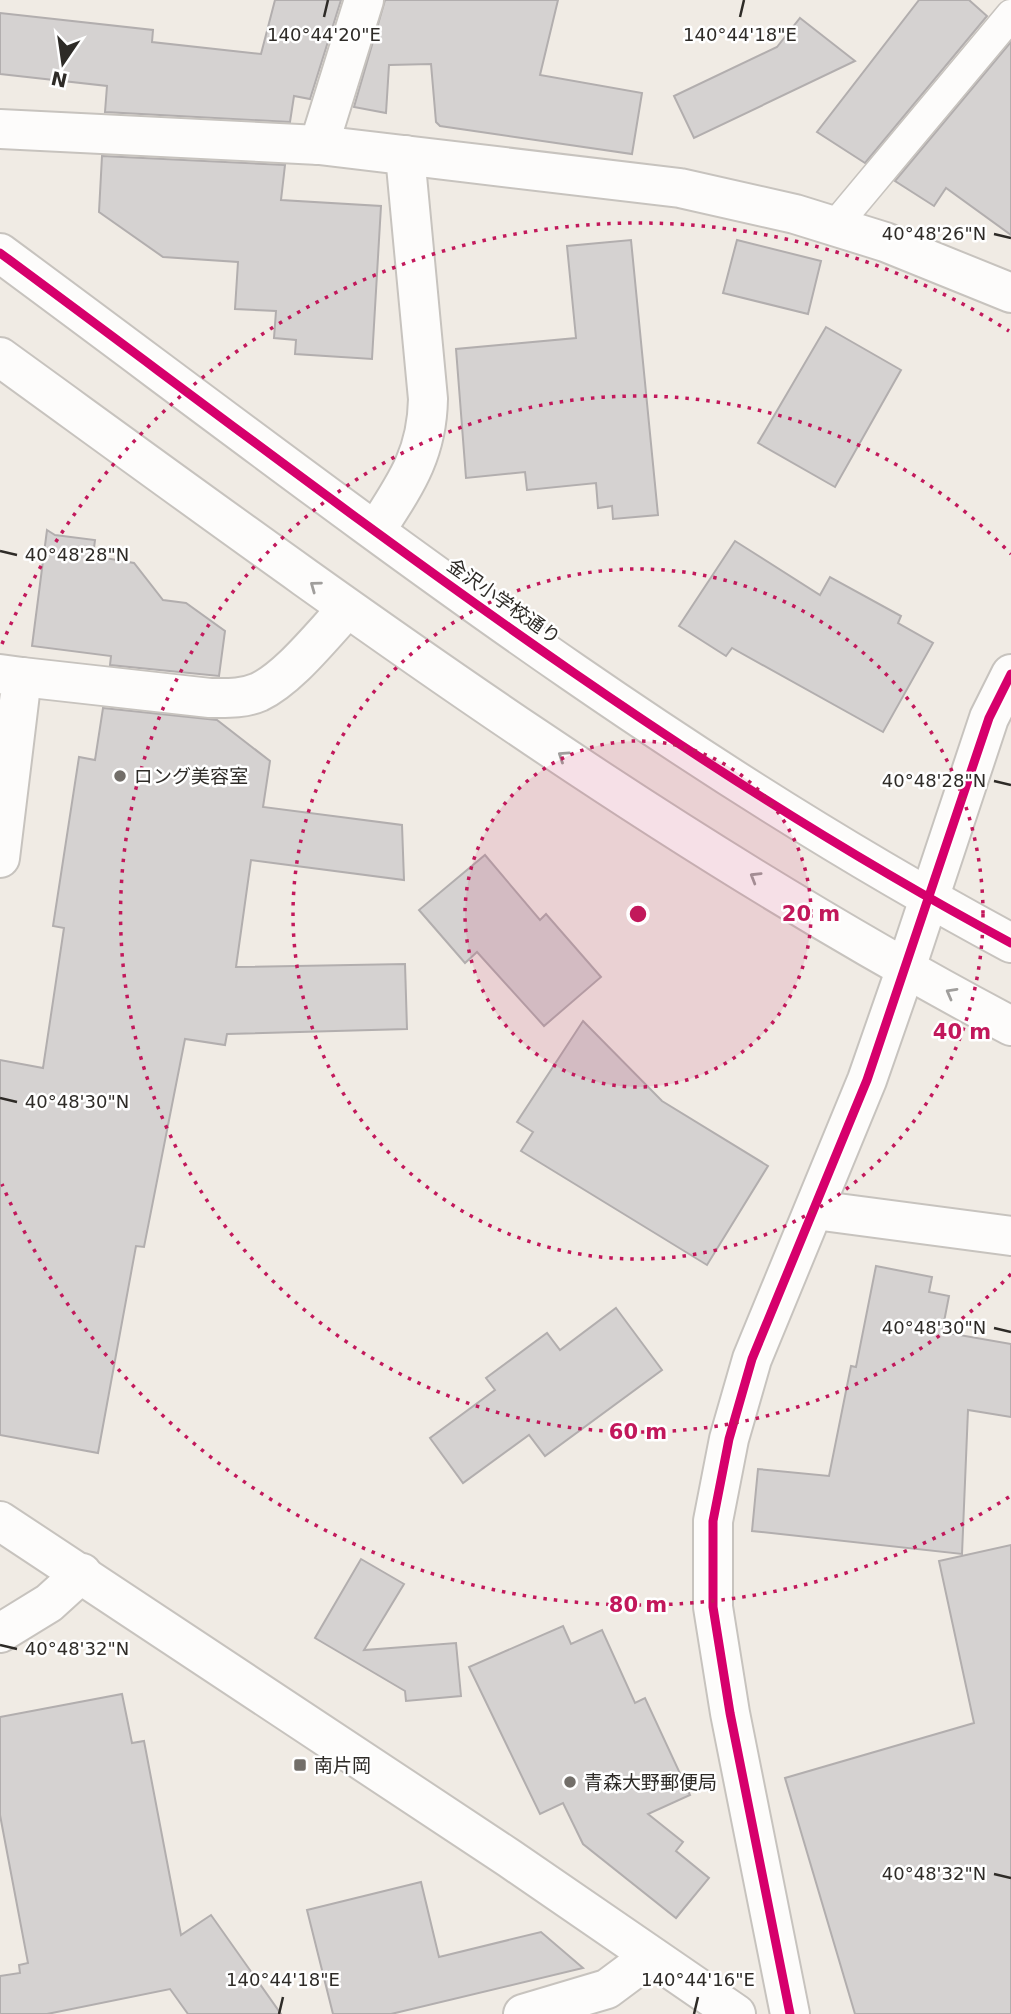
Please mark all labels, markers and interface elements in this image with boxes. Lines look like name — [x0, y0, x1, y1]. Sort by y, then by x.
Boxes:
text: 140°44'20"E — [267, 24, 381, 45]
text: 140°44'18"E — [683, 24, 797, 45]
north arrow — [28, 28, 98, 98]
text: N — [49, 67, 69, 92]
text: 40°48'26"N — [882, 223, 986, 244]
text: 40°48'28"N — [25, 544, 129, 565]
street label: 金沢小学校通り — [443, 554, 565, 648]
one-way arrow — [310, 581, 323, 594]
one-way arrow — [558, 752, 571, 764]
place label: ロング美容室 — [134, 765, 248, 787]
marker: ロング美容室 — [112, 768, 128, 784]
text: 40°48'28"N — [882, 770, 986, 791]
one-way arrow — [750, 873, 763, 886]
centre of rings — [626, 902, 650, 926]
text: 20 m — [782, 902, 840, 926]
one-way arrow — [946, 988, 958, 1001]
text: 40 m — [933, 1020, 991, 1044]
text: 40°48'30"N — [25, 1091, 129, 1112]
text: 40°48'30"N — [882, 1317, 986, 1338]
text: 60 m — [609, 1420, 667, 1444]
text: 80 m — [609, 1593, 667, 1617]
text: 40°48'32"N — [25, 1638, 129, 1659]
place label: 南片岡 — [314, 1754, 371, 1776]
marker: 南片岡 — [292, 1757, 308, 1773]
place label: 青森大野郵便局 — [584, 1771, 717, 1793]
marker: 青森大野郵便局 — [562, 1774, 578, 1790]
text: 40°48'32"N — [882, 1863, 986, 1884]
text: 140°44'18"E — [226, 1969, 340, 1990]
text: 140°44'16"E — [641, 1969, 755, 1990]

